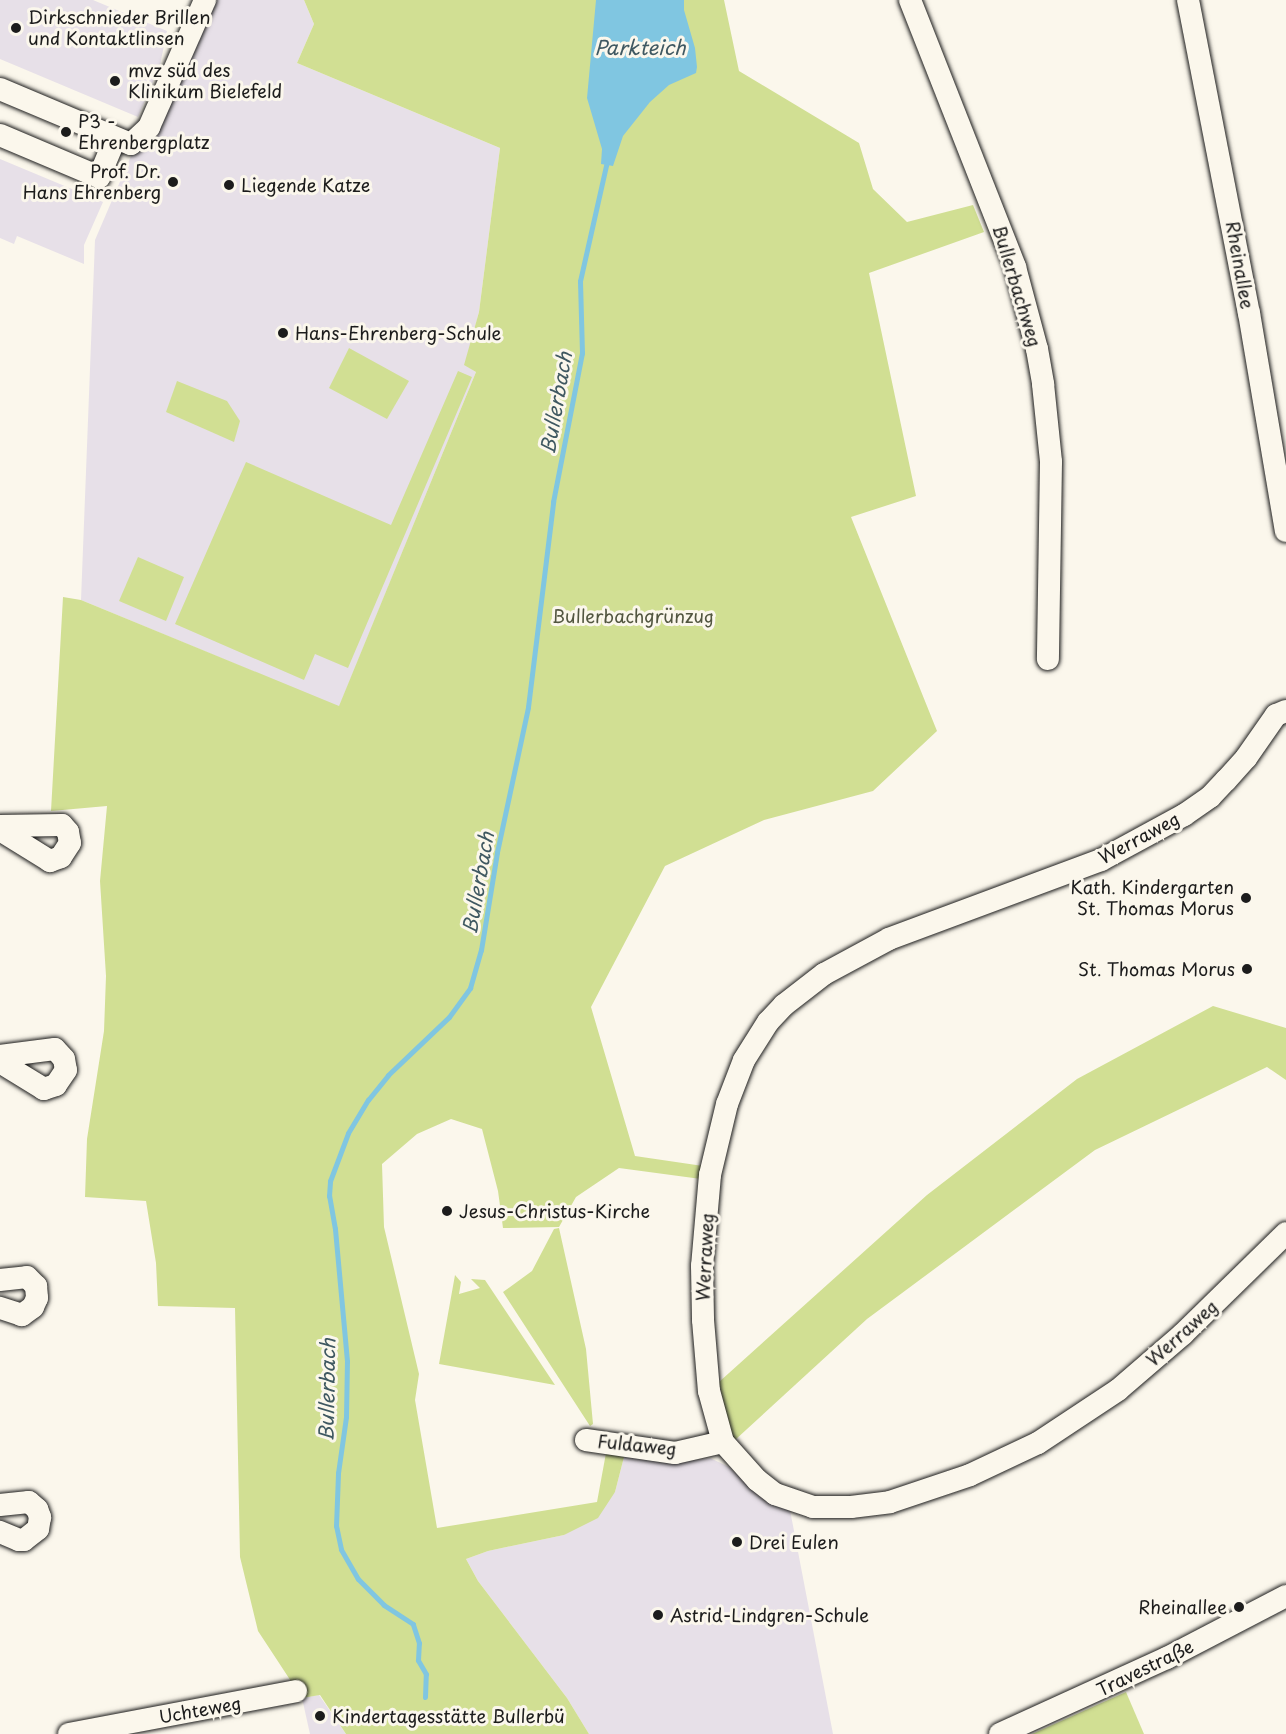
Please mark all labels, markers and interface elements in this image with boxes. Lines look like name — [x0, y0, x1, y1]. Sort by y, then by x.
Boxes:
place label: Dirkschnieder Brillen und Kontaktlinsen — [28, 7, 212, 50]
marker: Dirkschnieder Brillen und Kontaktlinsen — [9, 21, 23, 35]
water label: Parkteich — [594, 35, 686, 59]
place label: mvz süd des Klinikum Bielefeld — [128, 60, 283, 103]
marker: mvz süd des Klinikum Bielefeld — [106, 72, 124, 90]
place label: P3 - Ehrenbergplatz — [78, 111, 210, 154]
marker: P3 - Ehrenbergplatz — [59, 125, 73, 139]
place label: Prof. Dr. Hans Ehrenberg — [22, 161, 161, 204]
place label: Liegende Katze — [241, 174, 370, 196]
marker: Prof. Dr. Hans Ehrenberg — [166, 175, 180, 189]
marker: Liegende Katze — [222, 178, 236, 192]
street label: Rheinallee — [1222, 219, 1258, 311]
street label: Bullerbachweg — [988, 222, 1046, 350]
place label: Hans-Ehrenberg-Schule — [295, 322, 501, 344]
marker: Hans-Ehrenberg-Schule — [276, 326, 290, 340]
water label: Bullerbach — [535, 350, 577, 456]
park label: Bullerbachgrünzug — [552, 605, 714, 627]
street label: Werraweg — [1095, 808, 1183, 868]
water label: Bullerbach — [457, 830, 499, 936]
place label: Kath. Kindergarten St. Thomas Morus — [1069, 877, 1234, 920]
marker: Kath. Kindergarten St. Thomas Morus — [1239, 891, 1253, 905]
place label: St. Thomas Morus — [1078, 958, 1235, 980]
marker: St. Thomas Morus — [1240, 962, 1254, 976]
place label: Jesus-Christus-Kirche — [459, 1200, 650, 1222]
marker: Jesus-Christus-Kirche — [440, 1204, 454, 1218]
street label: Werraweg — [692, 1212, 718, 1302]
street label: Werraweg — [1142, 1295, 1222, 1371]
water label: Bullerbach — [314, 1338, 340, 1442]
street label: Fuldaweg — [596, 1430, 678, 1460]
place label: Drei Eulen — [749, 1531, 839, 1553]
marker: Drei Eulen — [730, 1535, 744, 1549]
place label: Rheinallee — [1138, 1596, 1227, 1618]
marker: Rheinallee — [1232, 1600, 1246, 1614]
place label: Astrid-Lindgren-Schule — [670, 1604, 869, 1626]
marker: Astrid-Lindgren-Schule — [651, 1608, 665, 1622]
street label: Travestraße — [1093, 1635, 1197, 1701]
street label: Uchteweg — [157, 1692, 243, 1728]
place label: Kindertagesstätte Bullerbü — [332, 1705, 564, 1727]
marker: Kindertagesstätte Bullerbü — [313, 1709, 327, 1723]

